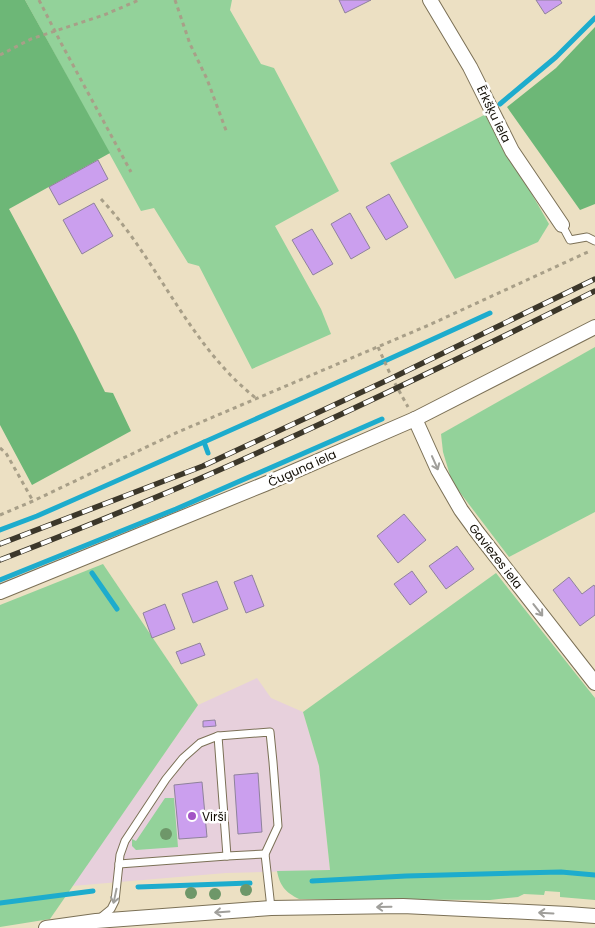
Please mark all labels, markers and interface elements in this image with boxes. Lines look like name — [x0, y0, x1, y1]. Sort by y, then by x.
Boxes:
street label: Ērkšķu iela — [473, 83, 515, 145]
street label: Čuguna iela — [265, 445, 339, 491]
one-way arrow — [430, 455, 440, 470]
street label: Gaviezes iela — [465, 520, 527, 592]
one-way arrow — [533, 603, 543, 617]
place label: Virši — [202, 808, 227, 825]
marker: Virši — [186, 810, 198, 822]
one-way arrow — [110, 888, 119, 904]
one-way arrow — [376, 902, 392, 911]
one-way arrow — [214, 907, 230, 916]
one-way arrow — [539, 908, 555, 917]

